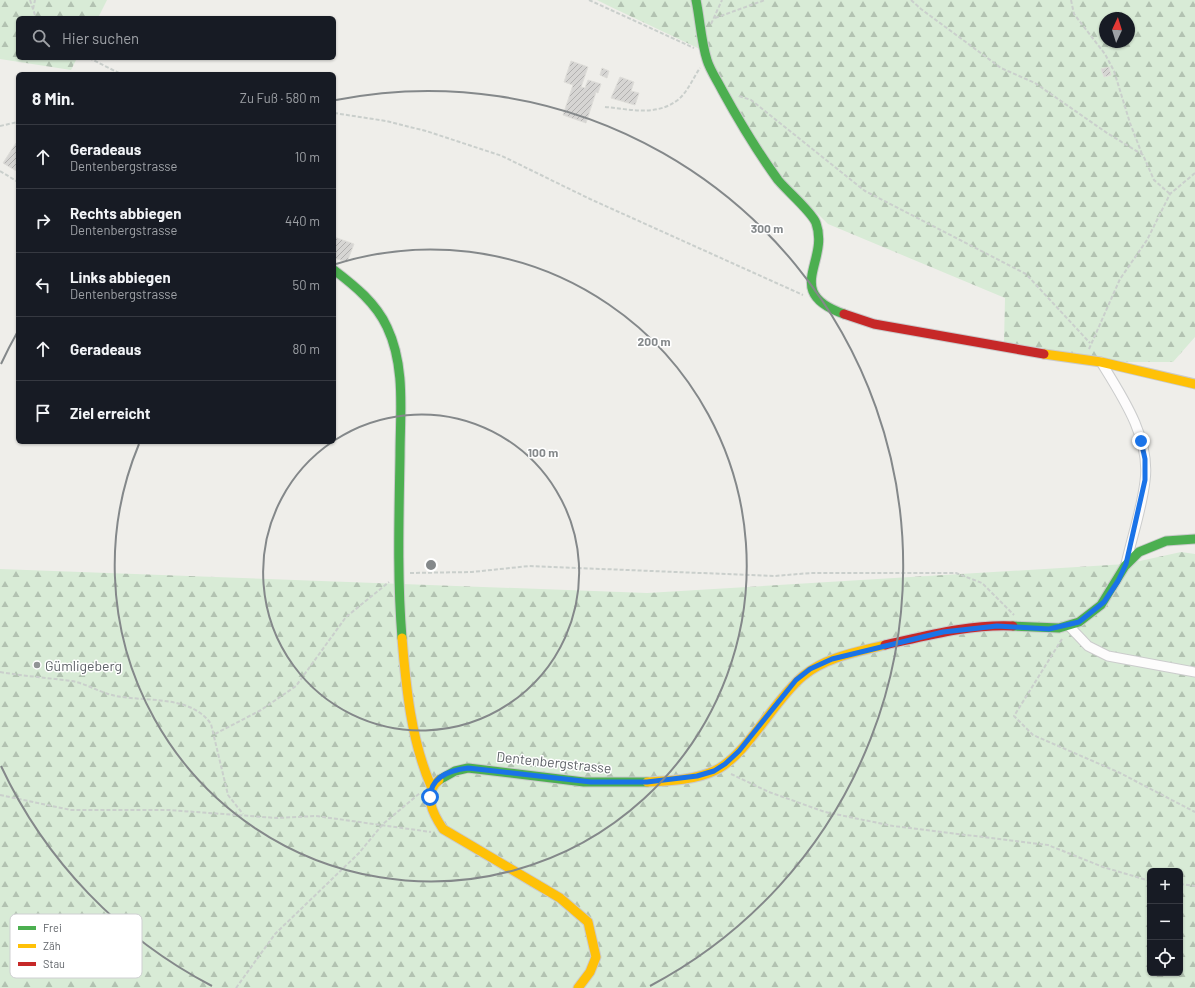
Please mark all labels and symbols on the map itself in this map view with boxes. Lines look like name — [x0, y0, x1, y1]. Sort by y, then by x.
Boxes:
north arrow — [1099, 12, 1135, 48]
text: 300 m — [751, 221, 783, 235]
text: 200 m — [638, 334, 670, 348]
route end — [1132, 432, 1150, 450]
text: 100 m — [528, 445, 558, 459]
centre of rings — [424, 558, 438, 572]
place label: Gümligeberg — [45, 657, 122, 674]
marker: Gümligeberg — [32, 660, 42, 670]
street label: Dentenbergstrasse — [496, 748, 612, 776]
route start — [421, 788, 439, 806]
legend — [10, 914, 142, 978]
text: Frei — [43, 921, 62, 934]
text: Zäh — [43, 939, 61, 952]
text: Stau — [43, 957, 65, 970]

